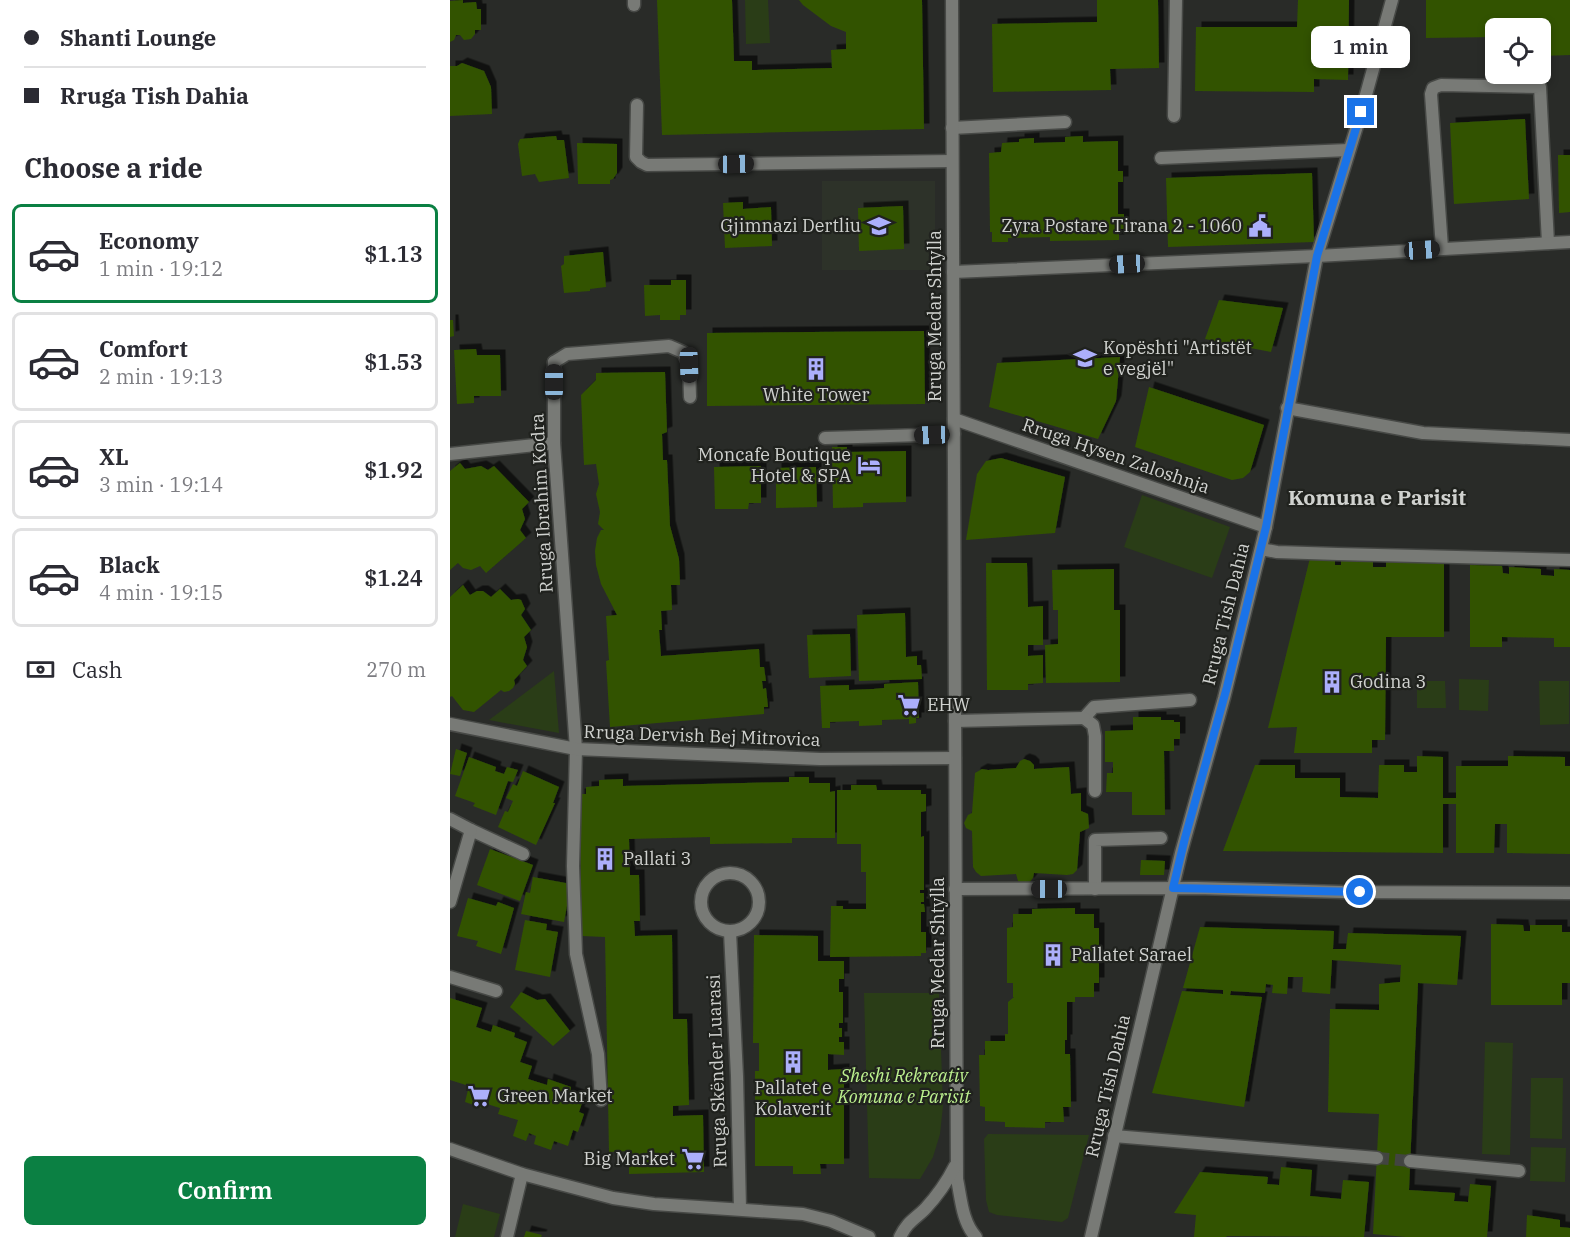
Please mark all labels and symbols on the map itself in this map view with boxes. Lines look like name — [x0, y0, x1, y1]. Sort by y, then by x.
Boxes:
callout: 1 min — [1312, 25, 1410, 67]
route end — [1347, 98, 1374, 125]
car — [718, 155, 754, 173]
school or university icon: Gjimnazi Dertliu — [866, 213, 892, 239]
public building icon: Zyra Postare Tirana 2 - 1060 — [1247, 213, 1273, 239]
place label: Gjimnazi Dertliu — [720, 214, 861, 237]
place label: Zyra Postare Tirana 2 - 1060 — [1001, 214, 1242, 237]
street label: Rruga Medar Shtylla — [923, 230, 946, 402]
car — [1403, 240, 1441, 260]
car — [1109, 254, 1145, 274]
place label: Kopështi "Artistët e vegjël" — [1103, 336, 1252, 380]
school or university icon: Kopështi "Artistët e vegjël" — [1072, 345, 1098, 371]
car — [679, 347, 699, 383]
building icon: White Tower — [803, 356, 829, 382]
car — [545, 364, 563, 400]
place label: White Tower — [763, 383, 869, 406]
street label: Rruga Ibrahim Kodra — [525, 413, 558, 593]
street label: Rruga Hysen Zaloshnja — [1019, 413, 1213, 498]
car — [914, 425, 950, 445]
place label: Moncafe Boutique Hotel & SPA — [698, 443, 852, 487]
hotel icon: Moncafe Boutique Hotel & SPA — [856, 452, 882, 478]
district label: Komuna e Parisit — [1288, 483, 1466, 511]
street label: Rruga Tish Dahia — [1197, 540, 1254, 688]
building icon: Godina 3 — [1319, 669, 1345, 695]
place label: Godina 3 — [1350, 670, 1426, 693]
supermarket icon: EHW — [896, 692, 922, 718]
place label: EHW — [927, 693, 971, 716]
street label: Rruga Dervish Bej Mitrovica — [583, 720, 821, 751]
building icon: Pallati 3 — [592, 846, 618, 872]
place label: Pallati 3 — [623, 847, 691, 870]
street label: Rruga Medar Shtylla — [926, 877, 949, 1049]
route start — [1346, 878, 1373, 905]
car — [1031, 880, 1067, 898]
building icon: Pallatet Sarael — [1040, 942, 1066, 968]
place label: Pallatet Sarael — [1071, 943, 1192, 966]
street label: Rruga Skënder Luarasi — [702, 973, 731, 1168]
street label: Rruga Tish Dahia — [1080, 1012, 1135, 1160]
building icon: Pallatet e Kolaverit — [780, 1049, 806, 1075]
park label: Sheshi Rekreativ Komuna e Parisit — [836, 1064, 971, 1108]
place label: Pallatet e Kolaverit — [754, 1076, 832, 1120]
supermarket icon: Green Market — [466, 1083, 492, 1109]
place label: Green Market — [497, 1084, 613, 1107]
supermarket icon: Big Market — [680, 1146, 706, 1172]
place label: Big Market — [584, 1147, 675, 1170]

